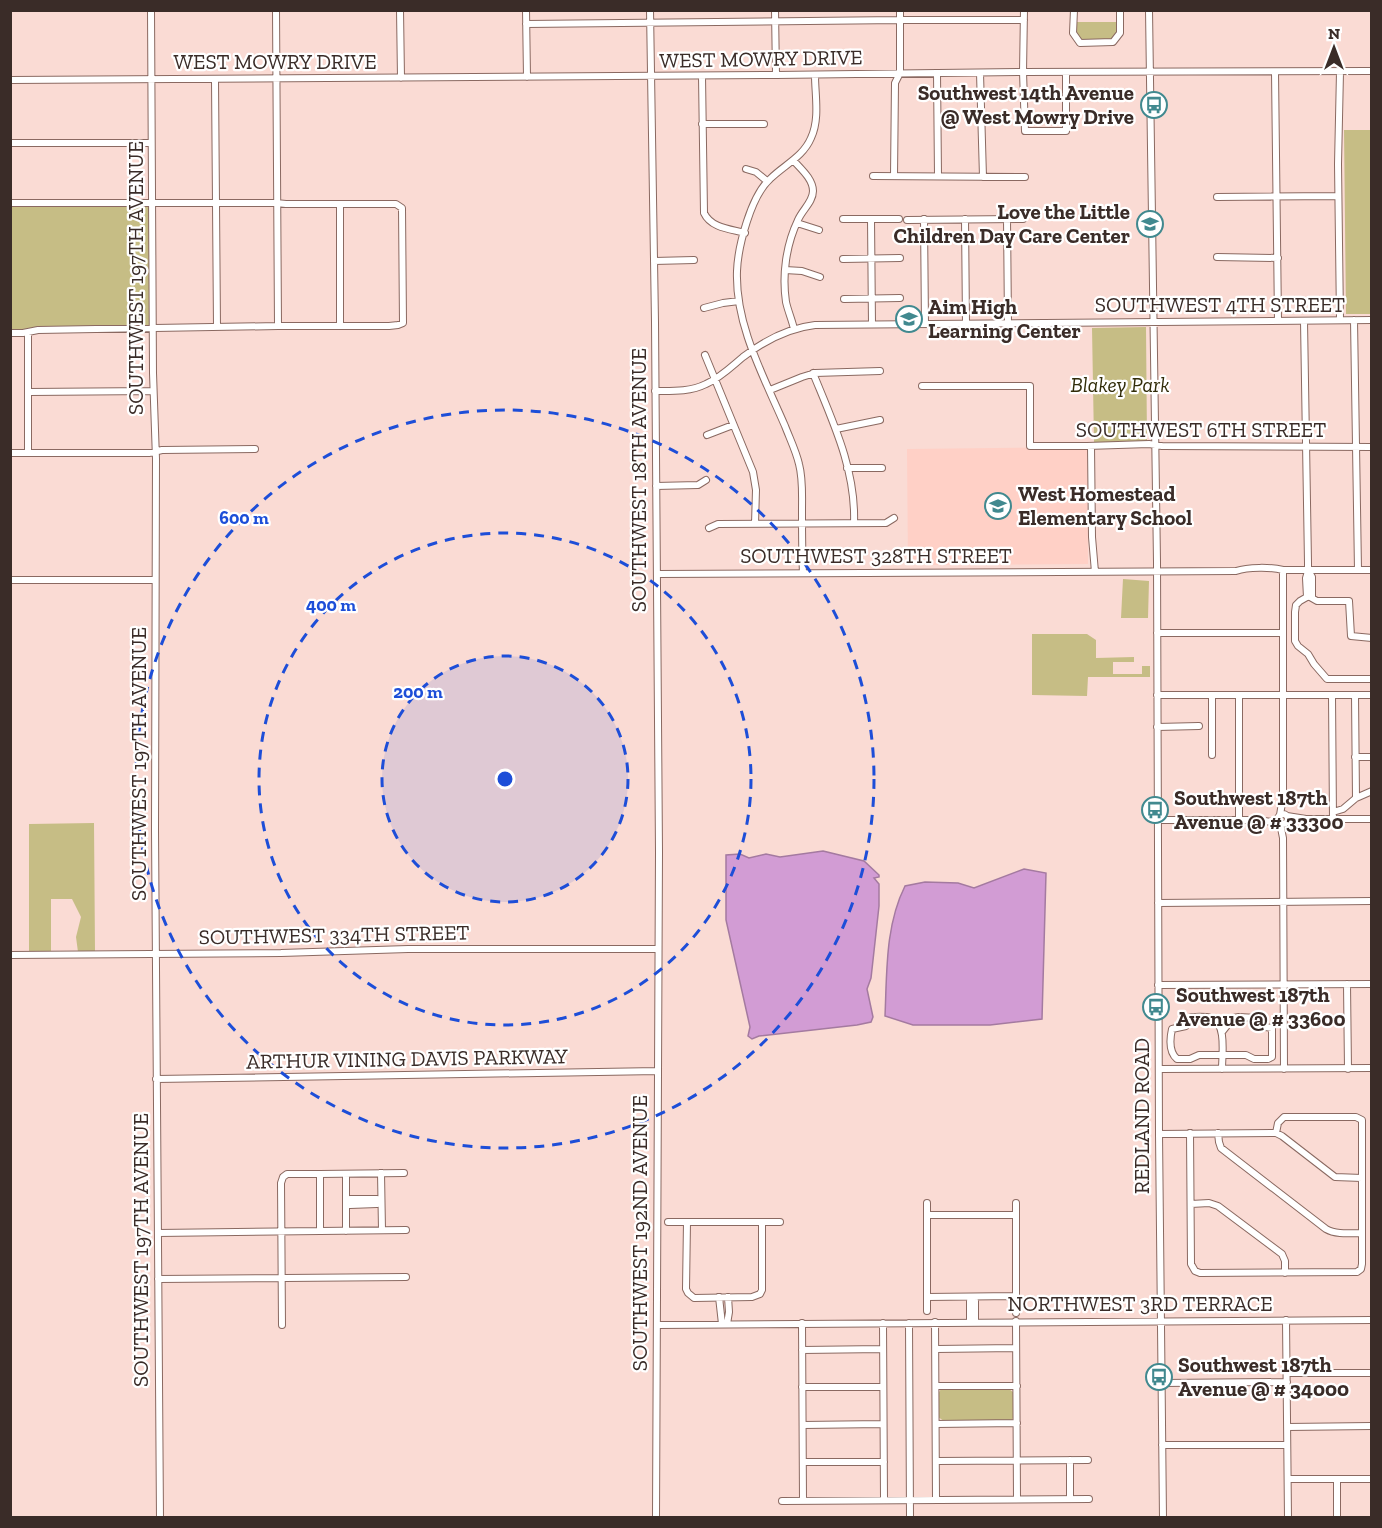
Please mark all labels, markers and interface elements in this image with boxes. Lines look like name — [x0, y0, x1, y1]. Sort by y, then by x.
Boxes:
north arrow — [1304, 18, 1364, 78]
text: N — [1328, 24, 1340, 43]
street label: WEST MOWRY DRIVE — [659, 44, 863, 73]
street label: WEST MOWRY DRIVE — [173, 49, 377, 74]
place label: Southwest 14th Avenue @ West Mowry Drive — [918, 80, 1134, 129]
bus stop icon: Southwest 14th Avenue @ West Mowry Drive — [1139, 90, 1169, 120]
street label: SOUTHWEST 197TH AVENUE — [123, 141, 148, 415]
place label: Love the Little Children Day Care Center — [893, 199, 1130, 248]
school or university icon: Love the Little Children Day Care Center — [1135, 209, 1165, 239]
street label: SOUTHWEST 4TH STREET — [1095, 292, 1345, 317]
place label: Aim High Learning Center — [928, 294, 1081, 343]
school or university icon: Aim High Learning Center — [894, 304, 924, 334]
street label: SOUTHWEST 18TH AVENUE — [626, 348, 651, 612]
park label: Blakey Park — [1070, 372, 1170, 397]
street label: SOUTHWEST 6TH STREET — [1076, 417, 1326, 442]
place label: West Homestead Elementary School — [1018, 481, 1192, 530]
school or university icon: West Homestead Elementary School — [983, 491, 1013, 521]
text: 600 m — [219, 507, 269, 529]
street label: SOUTHWEST 328TH STREET — [740, 543, 1012, 568]
text: 400 m — [306, 594, 356, 616]
street label: SOUTHWEST 197TH AVENUE — [126, 627, 151, 901]
text: 200 m — [393, 681, 443, 703]
centre of rings — [495, 769, 515, 789]
place label: Southwest 187th Avenue @ # 33300 — [1174, 785, 1344, 834]
bus stop icon: Southwest 187th Avenue @ # 33300 — [1140, 795, 1170, 825]
street label: SOUTHWEST 334TH STREET — [198, 920, 470, 949]
place label: Southwest 187th Avenue @ # 33600 — [1176, 982, 1346, 1031]
bus stop icon: Southwest 187th Avenue @ # 33600 — [1141, 992, 1171, 1022]
street label: REDLAND ROAD — [1129, 1038, 1154, 1194]
street label: ARTHUR VINING DAVIS PARKWAY — [246, 1043, 568, 1074]
street label: SOUTHWEST 192ND AVENUE — [627, 1095, 652, 1371]
street label: SOUTHWEST 197TH AVENUE — [128, 1113, 153, 1387]
street label: NORTHWEST 3RD TERRACE — [1007, 1291, 1273, 1316]
place label: Southwest 187th Avenue @ # 34000 — [1178, 1352, 1349, 1401]
bus stop icon: Southwest 187th Avenue @ # 34000 — [1144, 1362, 1174, 1392]

